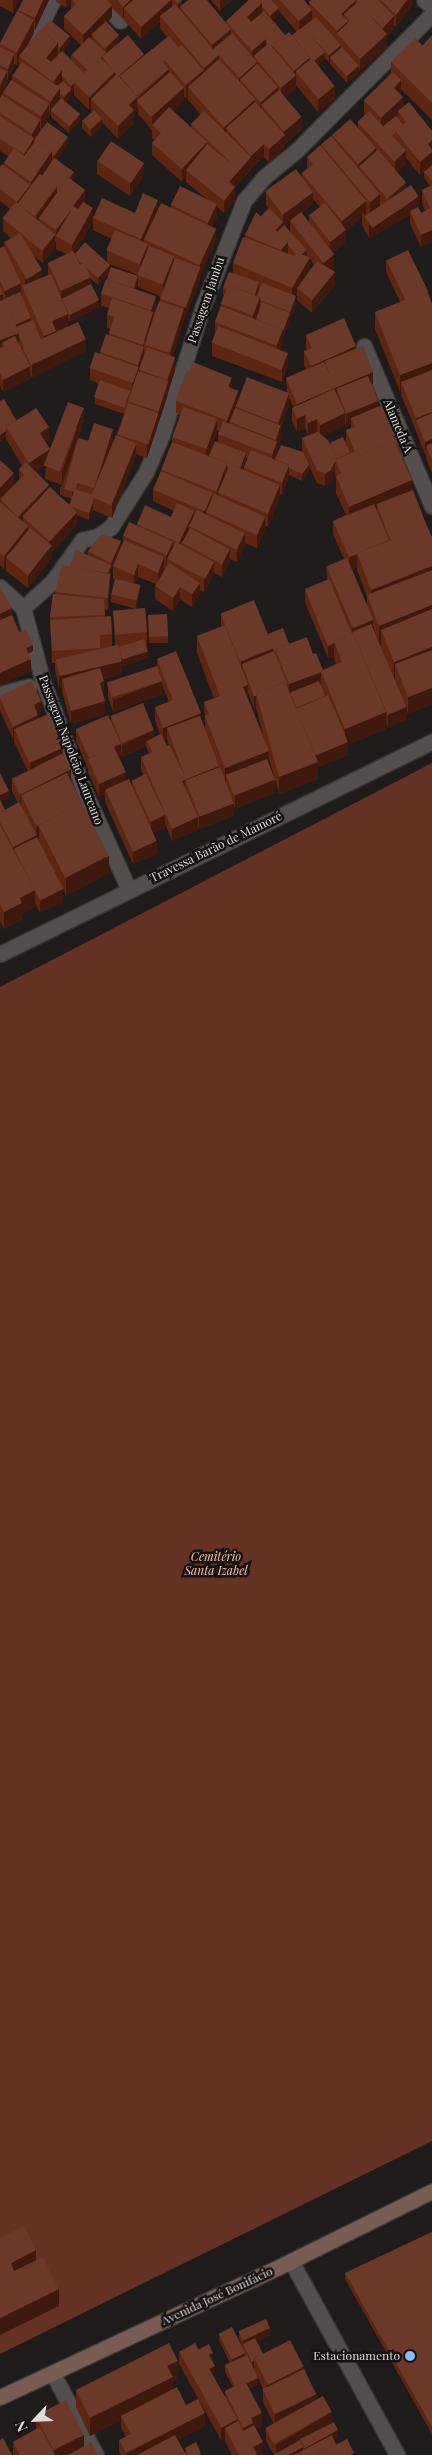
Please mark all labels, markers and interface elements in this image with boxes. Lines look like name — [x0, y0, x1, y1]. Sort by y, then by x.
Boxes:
street label: Passagem Jambu — [185, 255, 227, 345]
street label: Alameda A — [380, 397, 416, 455]
street label: Passagem Napoleão Laureano — [36, 673, 106, 827]
street label: Travessa Barão de Mamoré — [148, 809, 284, 885]
park label: Cemitério Santa Izabel — [184, 1550, 248, 1578]
street label: Avenida José Bonifácio — [159, 2264, 275, 2328]
place label: Estacionamento — [313, 2349, 400, 2363]
marker: Estacionamento — [404, 2350, 416, 2362]
north arrow — [10, 2395, 60, 2445]
text: N — [10, 2418, 32, 2435]

